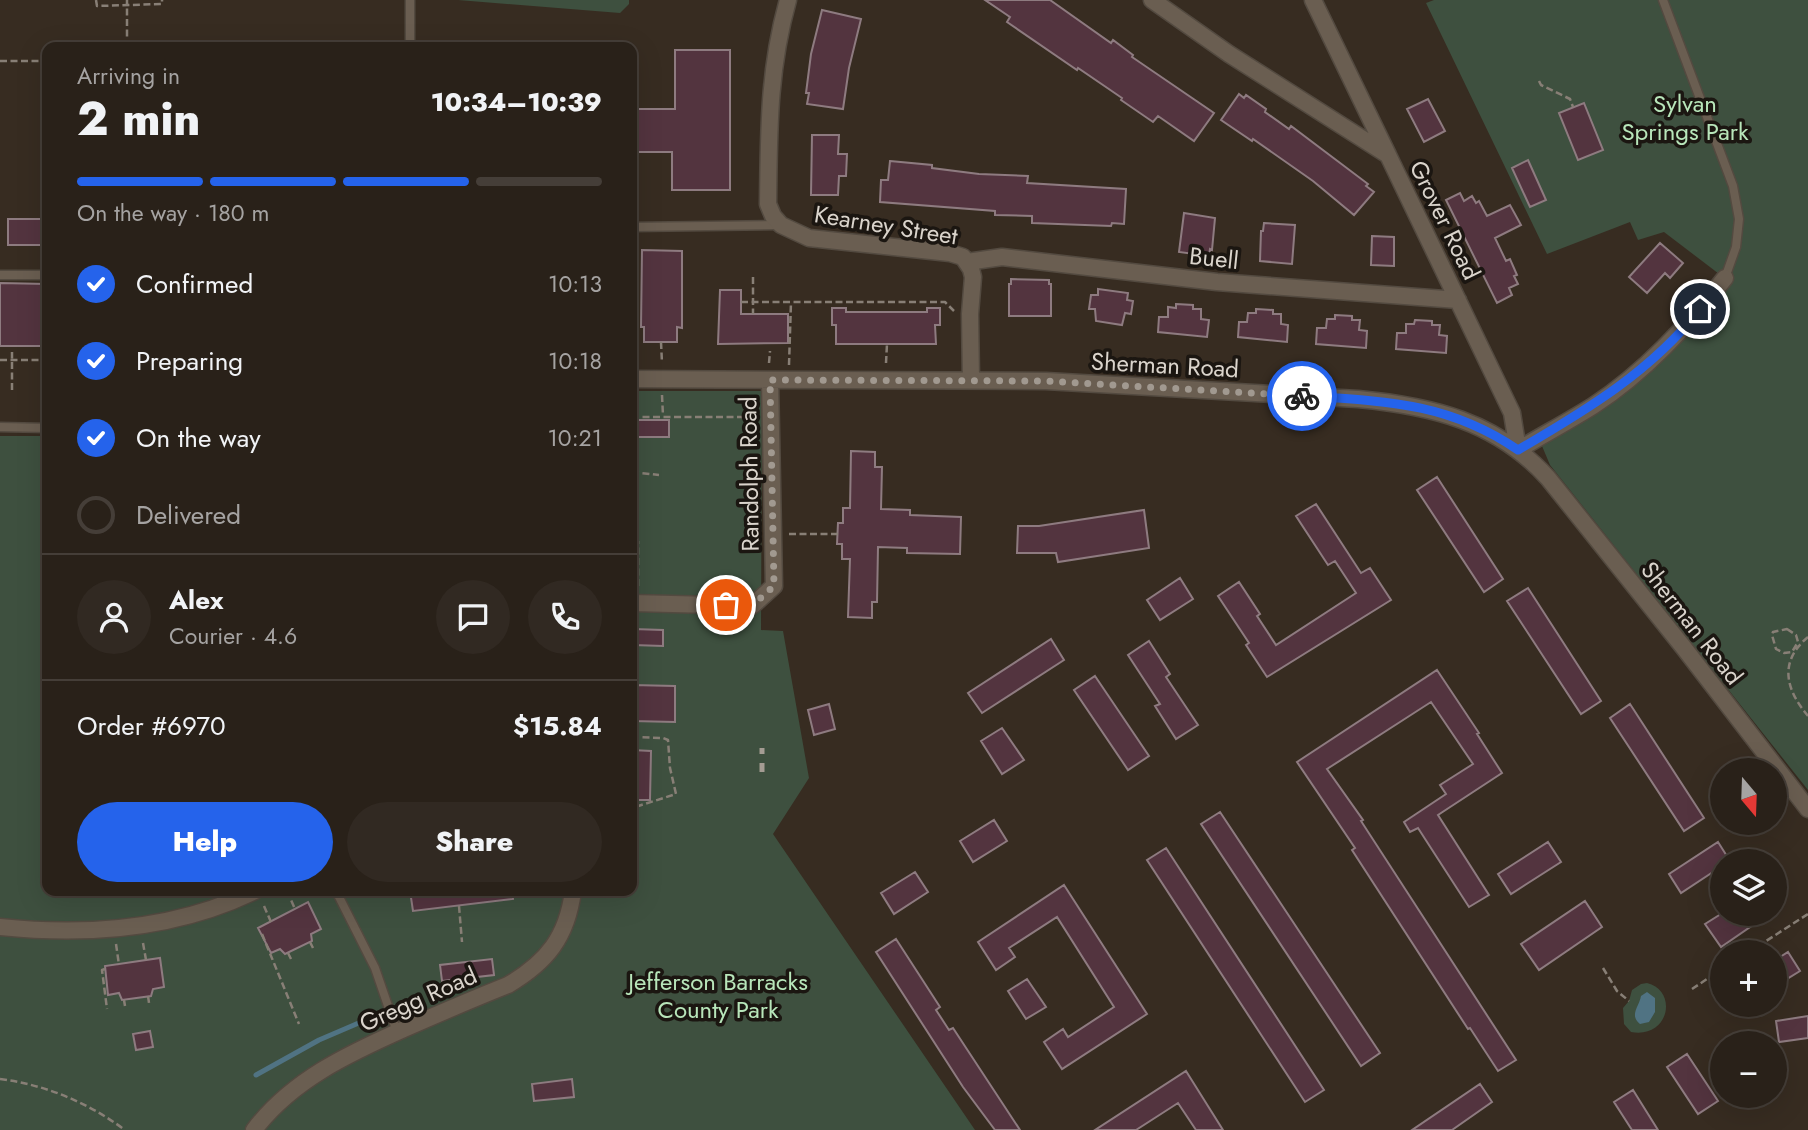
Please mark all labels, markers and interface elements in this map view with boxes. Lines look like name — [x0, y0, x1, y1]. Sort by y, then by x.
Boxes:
text: Arriving in — [77, 59, 180, 93]
text: 10:34–10:39 — [431, 83, 602, 121]
text: 2 min — [77, 86, 201, 152]
park label: Sylvan Springs Park — [1621, 86, 1749, 149]
street label: Grover Road — [1401, 154, 1489, 286]
text: On the way · 180 m — [77, 196, 269, 230]
street label: Kearney Street — [812, 196, 960, 254]
street label: Buell — [1188, 238, 1240, 278]
icon: check — [77, 265, 115, 303]
text: Confirmed — [136, 265, 253, 303]
text: 10:13 — [548, 267, 602, 301]
pin — [1670, 279, 1730, 339]
icon: home — [1681, 290, 1719, 328]
icon: check — [77, 342, 115, 380]
text: Preparing — [136, 342, 243, 380]
text: 10:18 — [548, 344, 602, 378]
street label: Sherman Road — [1090, 344, 1240, 386]
courier — [1267, 361, 1337, 431]
icon: bike — [1283, 377, 1321, 415]
street label: Randolph Road — [730, 396, 768, 552]
icon: check — [77, 419, 115, 457]
text: On the way — [136, 419, 261, 457]
text: 10:21 — [548, 421, 602, 455]
text: Delivered — [136, 496, 241, 534]
street label: Sherman Road — [1633, 554, 1751, 692]
pin — [696, 575, 756, 635]
button: person — [77, 580, 151, 654]
button: chat — [436, 580, 510, 654]
button: phone — [528, 580, 602, 654]
text: Alex — [169, 581, 223, 619]
icon: bag — [707, 586, 745, 624]
text: Courier · 4.6 — [169, 619, 297, 653]
text: Order #6970 — [77, 707, 226, 745]
text: $15.84 — [513, 707, 602, 745]
north arrow — [1710, 758, 1787, 835]
map controls — [1710, 758, 1787, 1108]
button: Help — [77, 802, 333, 882]
button: Share — [347, 802, 602, 882]
button: layers — [1710, 849, 1787, 926]
button: + — [1710, 940, 1787, 1017]
street label: Gregg Road — [354, 958, 482, 1040]
park label: Jefferson Barracks County Park — [625, 964, 808, 1027]
button: − — [1710, 1031, 1787, 1108]

